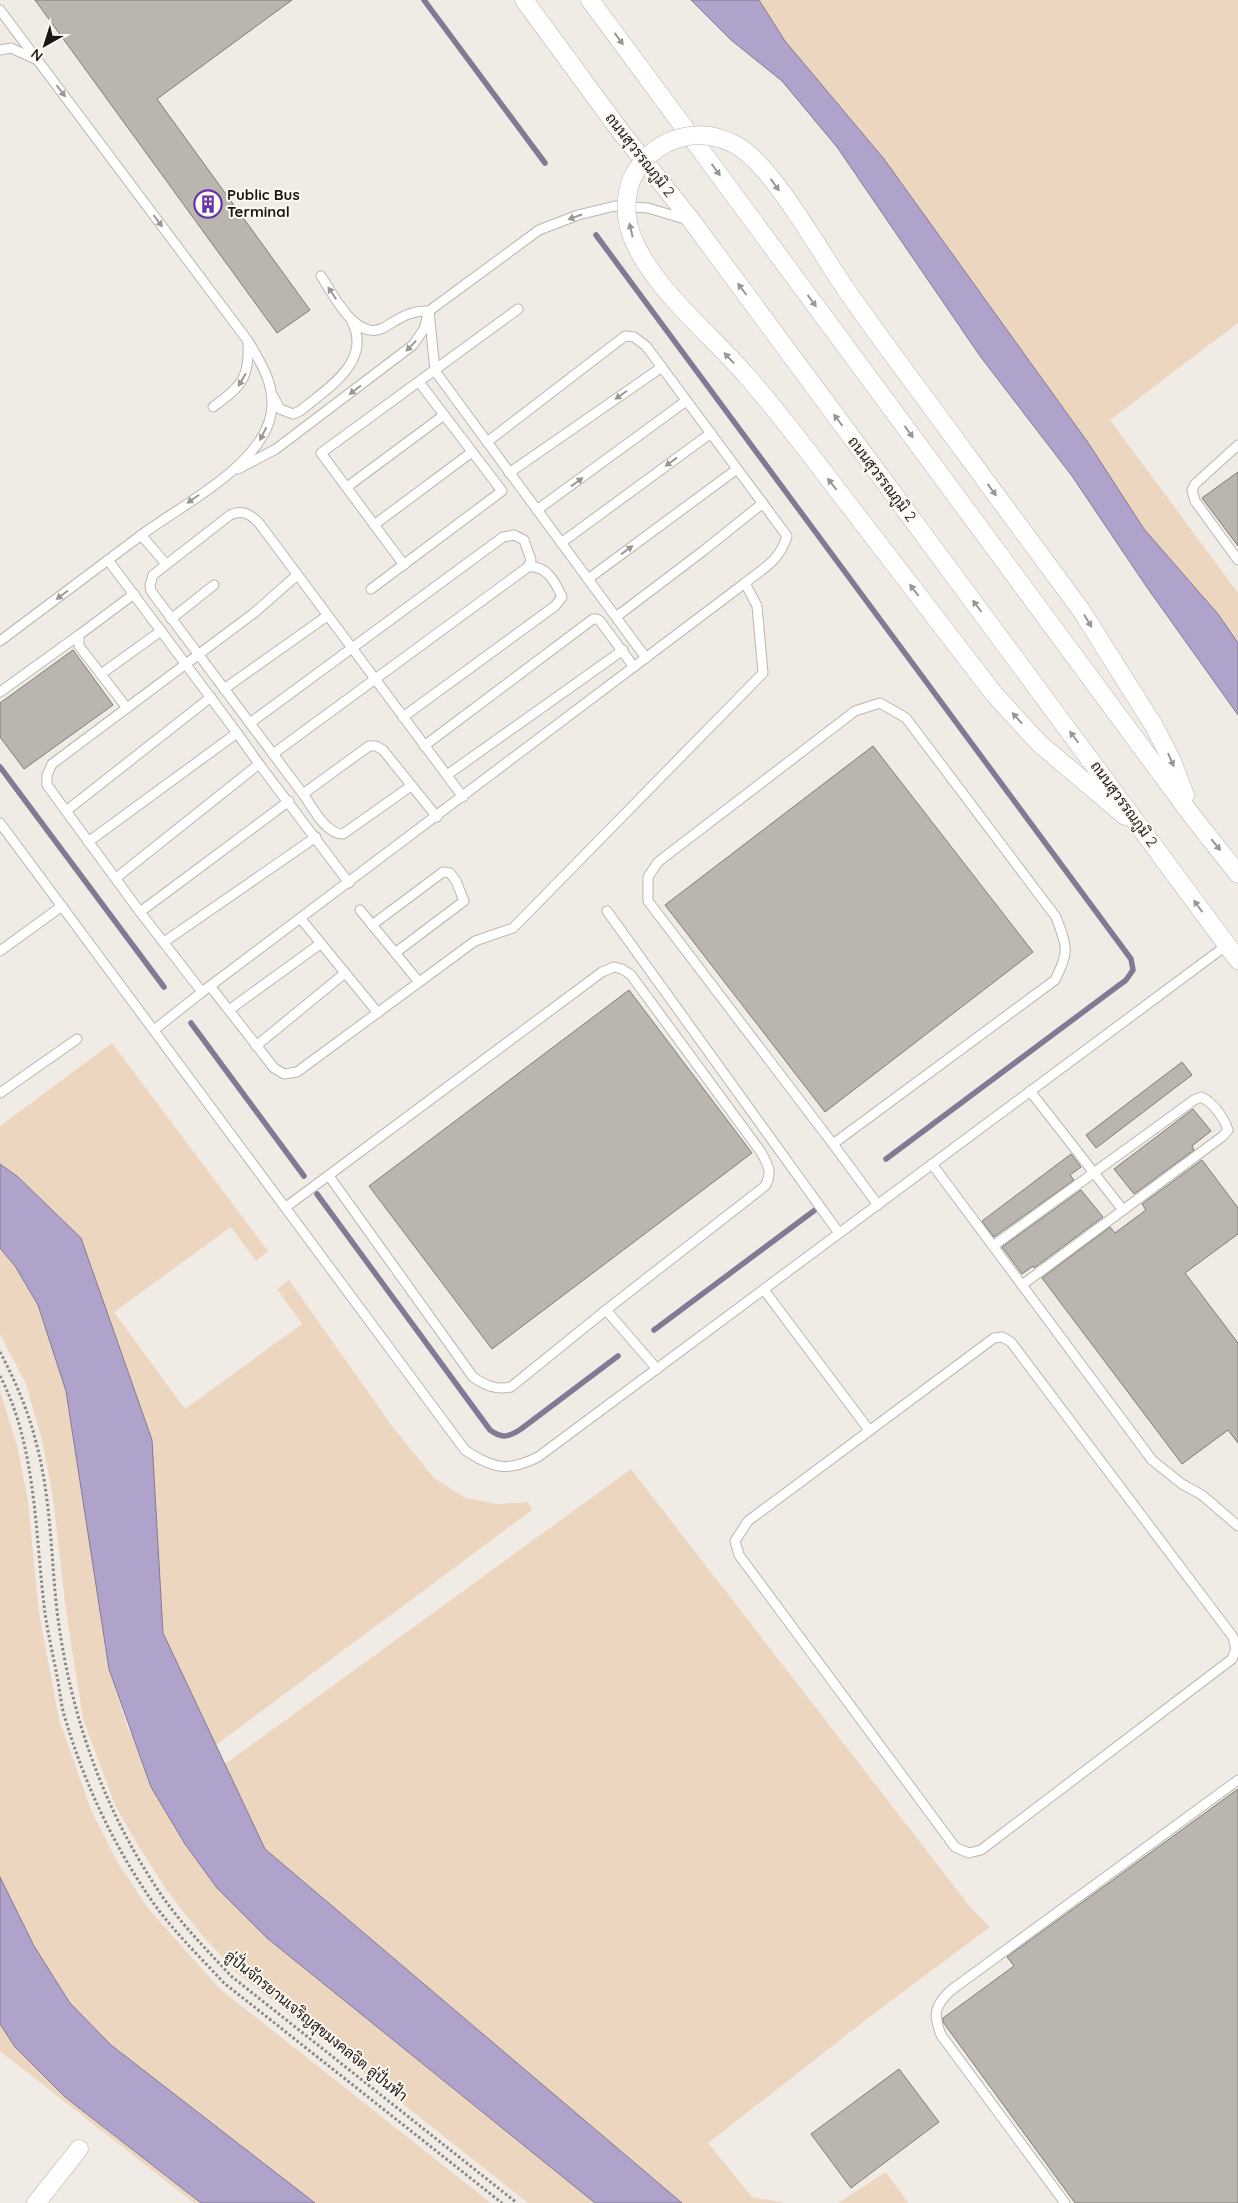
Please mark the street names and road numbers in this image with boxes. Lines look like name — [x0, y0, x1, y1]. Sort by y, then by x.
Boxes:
street label: ถนนสุวรรณภูมิ 2 — [600, 109, 679, 202]
street label: ถนนสุวรรณภูมิ 2 — [843, 432, 921, 526]
street label: ถนนสุวรรณภูมิ 2 — [1085, 757, 1162, 852]
street label: ลู่ปั่นจักรยานเจริญสุขมงคลจิต ลู่ปั่นฟ้า — [220, 1942, 414, 2107]

